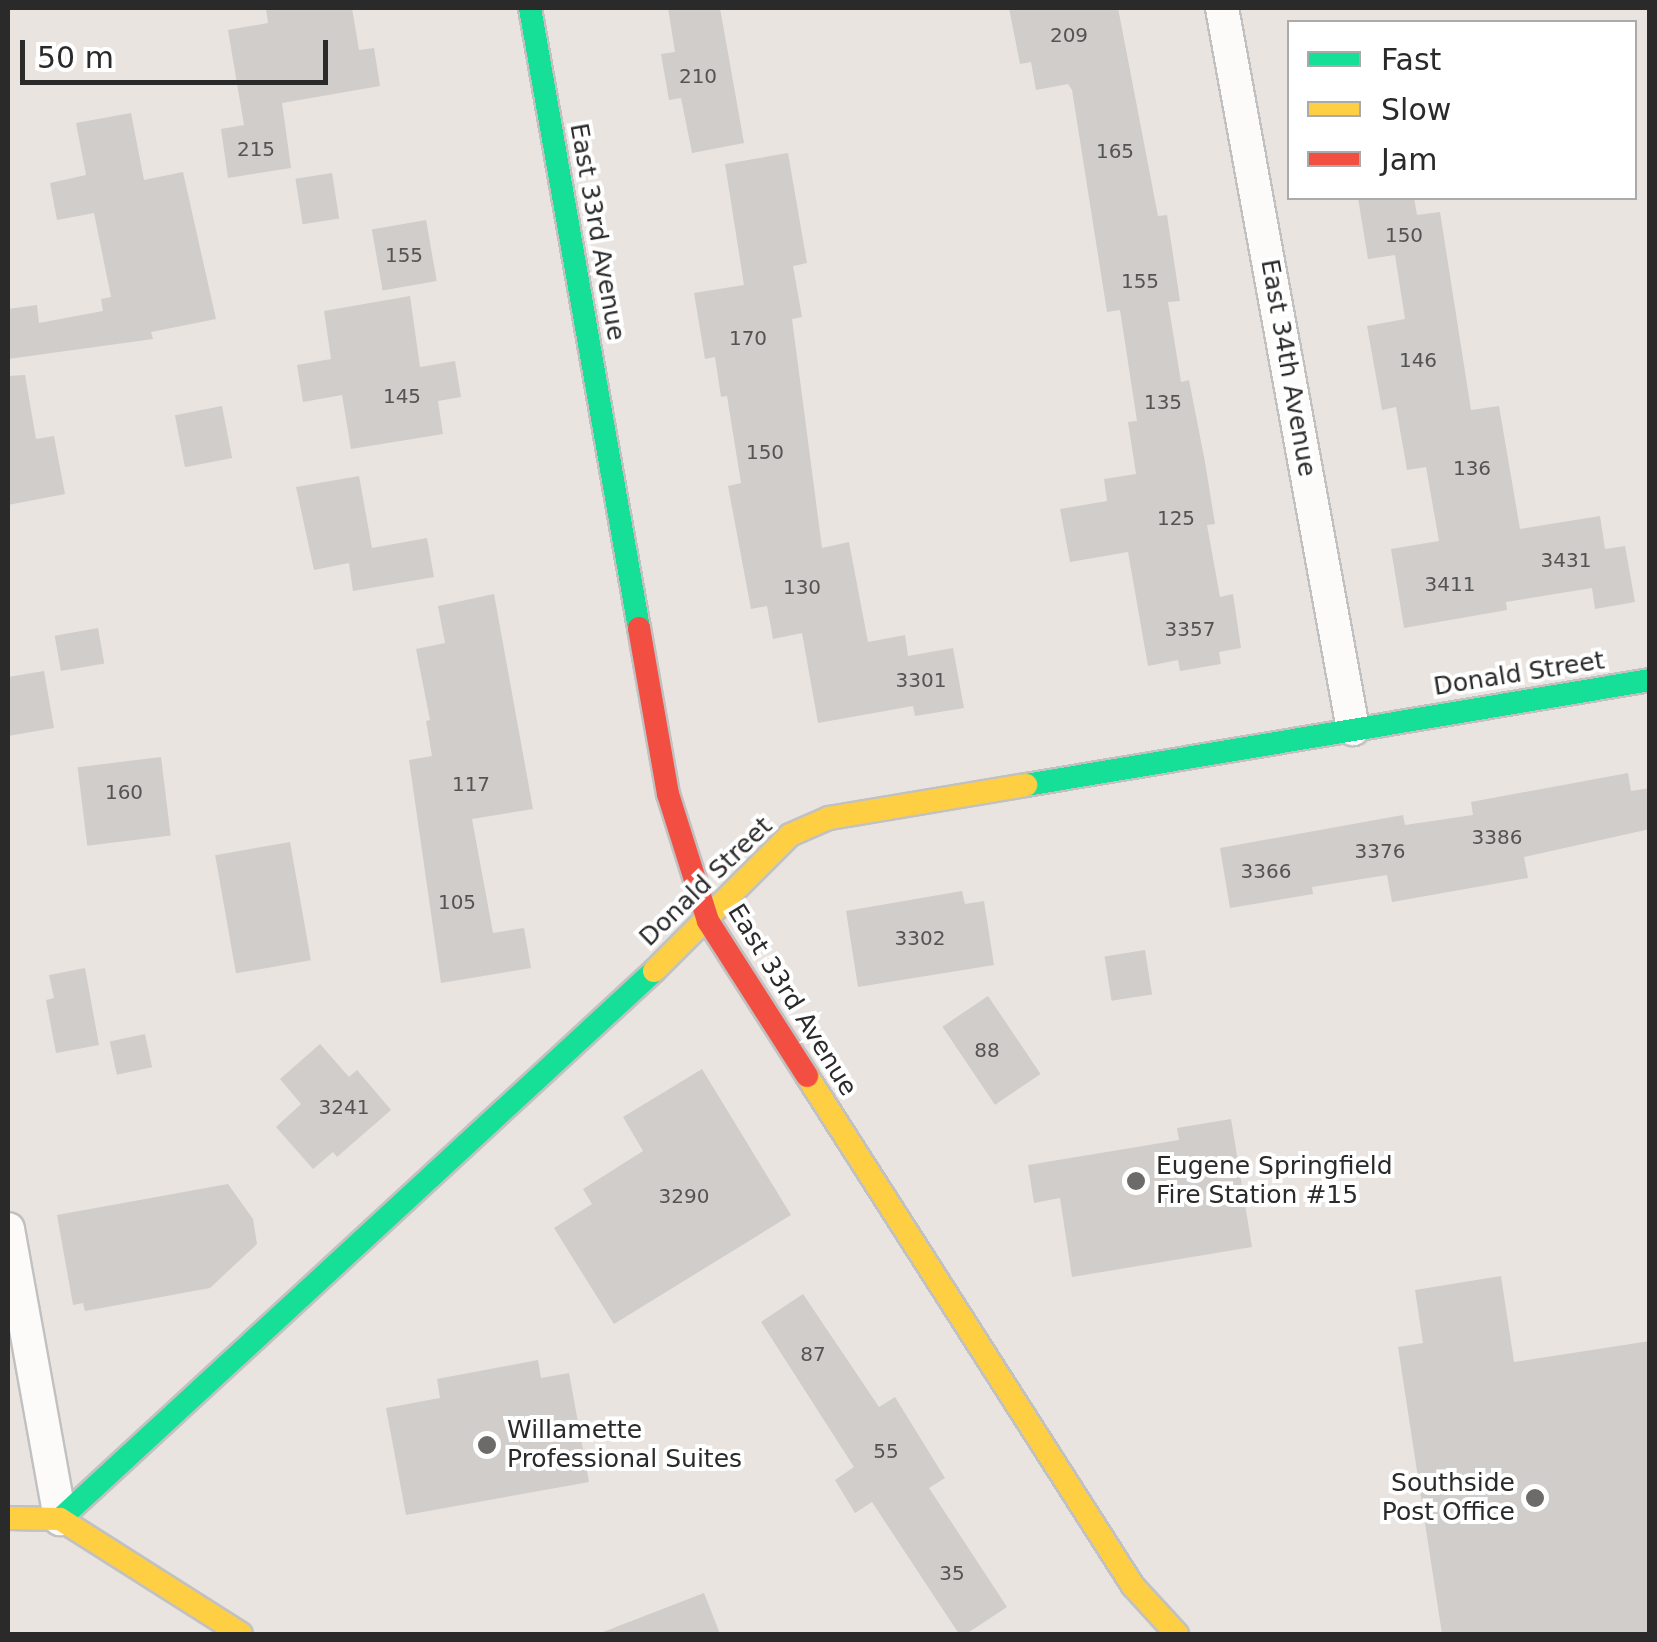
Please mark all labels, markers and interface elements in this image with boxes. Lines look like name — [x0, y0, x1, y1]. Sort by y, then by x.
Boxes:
scale bar — [25, 20, 332, 82]
legend — [1287, 20, 1637, 200]
house number: 209 — [1050, 23, 1088, 47]
text: 50 m — [37, 40, 114, 75]
text: Fast — [1381, 42, 1441, 77]
house number: 210 — [679, 64, 717, 88]
text: Slow — [1381, 92, 1451, 127]
street label: East 33rd Avenue — [563, 121, 631, 343]
house number: 215 — [237, 137, 275, 161]
house number: 165 — [1096, 139, 1134, 163]
text: Jam — [1381, 142, 1437, 177]
house number: 150 — [1385, 223, 1423, 247]
house number: 155 — [385, 243, 423, 267]
street label: East 34th Avenue — [1254, 257, 1322, 479]
house number: 155 — [1121, 269, 1159, 293]
house number: 170 — [729, 326, 767, 350]
house number: 146 — [1399, 348, 1437, 372]
house number: 145 — [383, 384, 421, 408]
house number: 135 — [1144, 390, 1182, 414]
house number: 150 — [746, 440, 784, 464]
house number: 136 — [1453, 456, 1491, 480]
house number: 125 — [1157, 506, 1195, 530]
house number: 3431 — [1541, 548, 1591, 572]
house number: 3411 — [1425, 572, 1475, 596]
house number: 130 — [783, 575, 821, 599]
house number: 3357 — [1165, 617, 1215, 641]
street label: Donald Street — [1431, 646, 1607, 702]
house number: 3301 — [896, 668, 946, 692]
house number: 117 — [452, 772, 490, 796]
house number: 160 — [105, 780, 143, 804]
street label: Donald Street — [634, 811, 778, 953]
house number: 3386 — [1472, 825, 1522, 849]
house number: 3376 — [1355, 839, 1405, 863]
house number: 3366 — [1241, 859, 1291, 883]
house number: 105 — [438, 890, 476, 914]
street label: East 33rd Avenue — [721, 899, 863, 1101]
house number: 3302 — [895, 926, 945, 950]
house number: 88 — [974, 1038, 1000, 1062]
house number: 3241 — [319, 1095, 369, 1119]
place label: Eugene Springfield Fire Station #15 — [1156, 1152, 1393, 1211]
marker: Eugene Springfield Fire Station #15 — [1125, 1170, 1147, 1192]
house number: 3290 — [659, 1184, 709, 1208]
house number: 87 — [800, 1342, 826, 1366]
place label: Willamette Professional Suites — [507, 1416, 742, 1475]
marker: Willamette Professional Suites — [476, 1434, 498, 1456]
house number: 55 — [873, 1439, 899, 1463]
place label: Southside Post Office — [1382, 1469, 1515, 1528]
marker: Southside Post Office — [1524, 1487, 1546, 1509]
house number: 35 — [939, 1561, 965, 1585]

